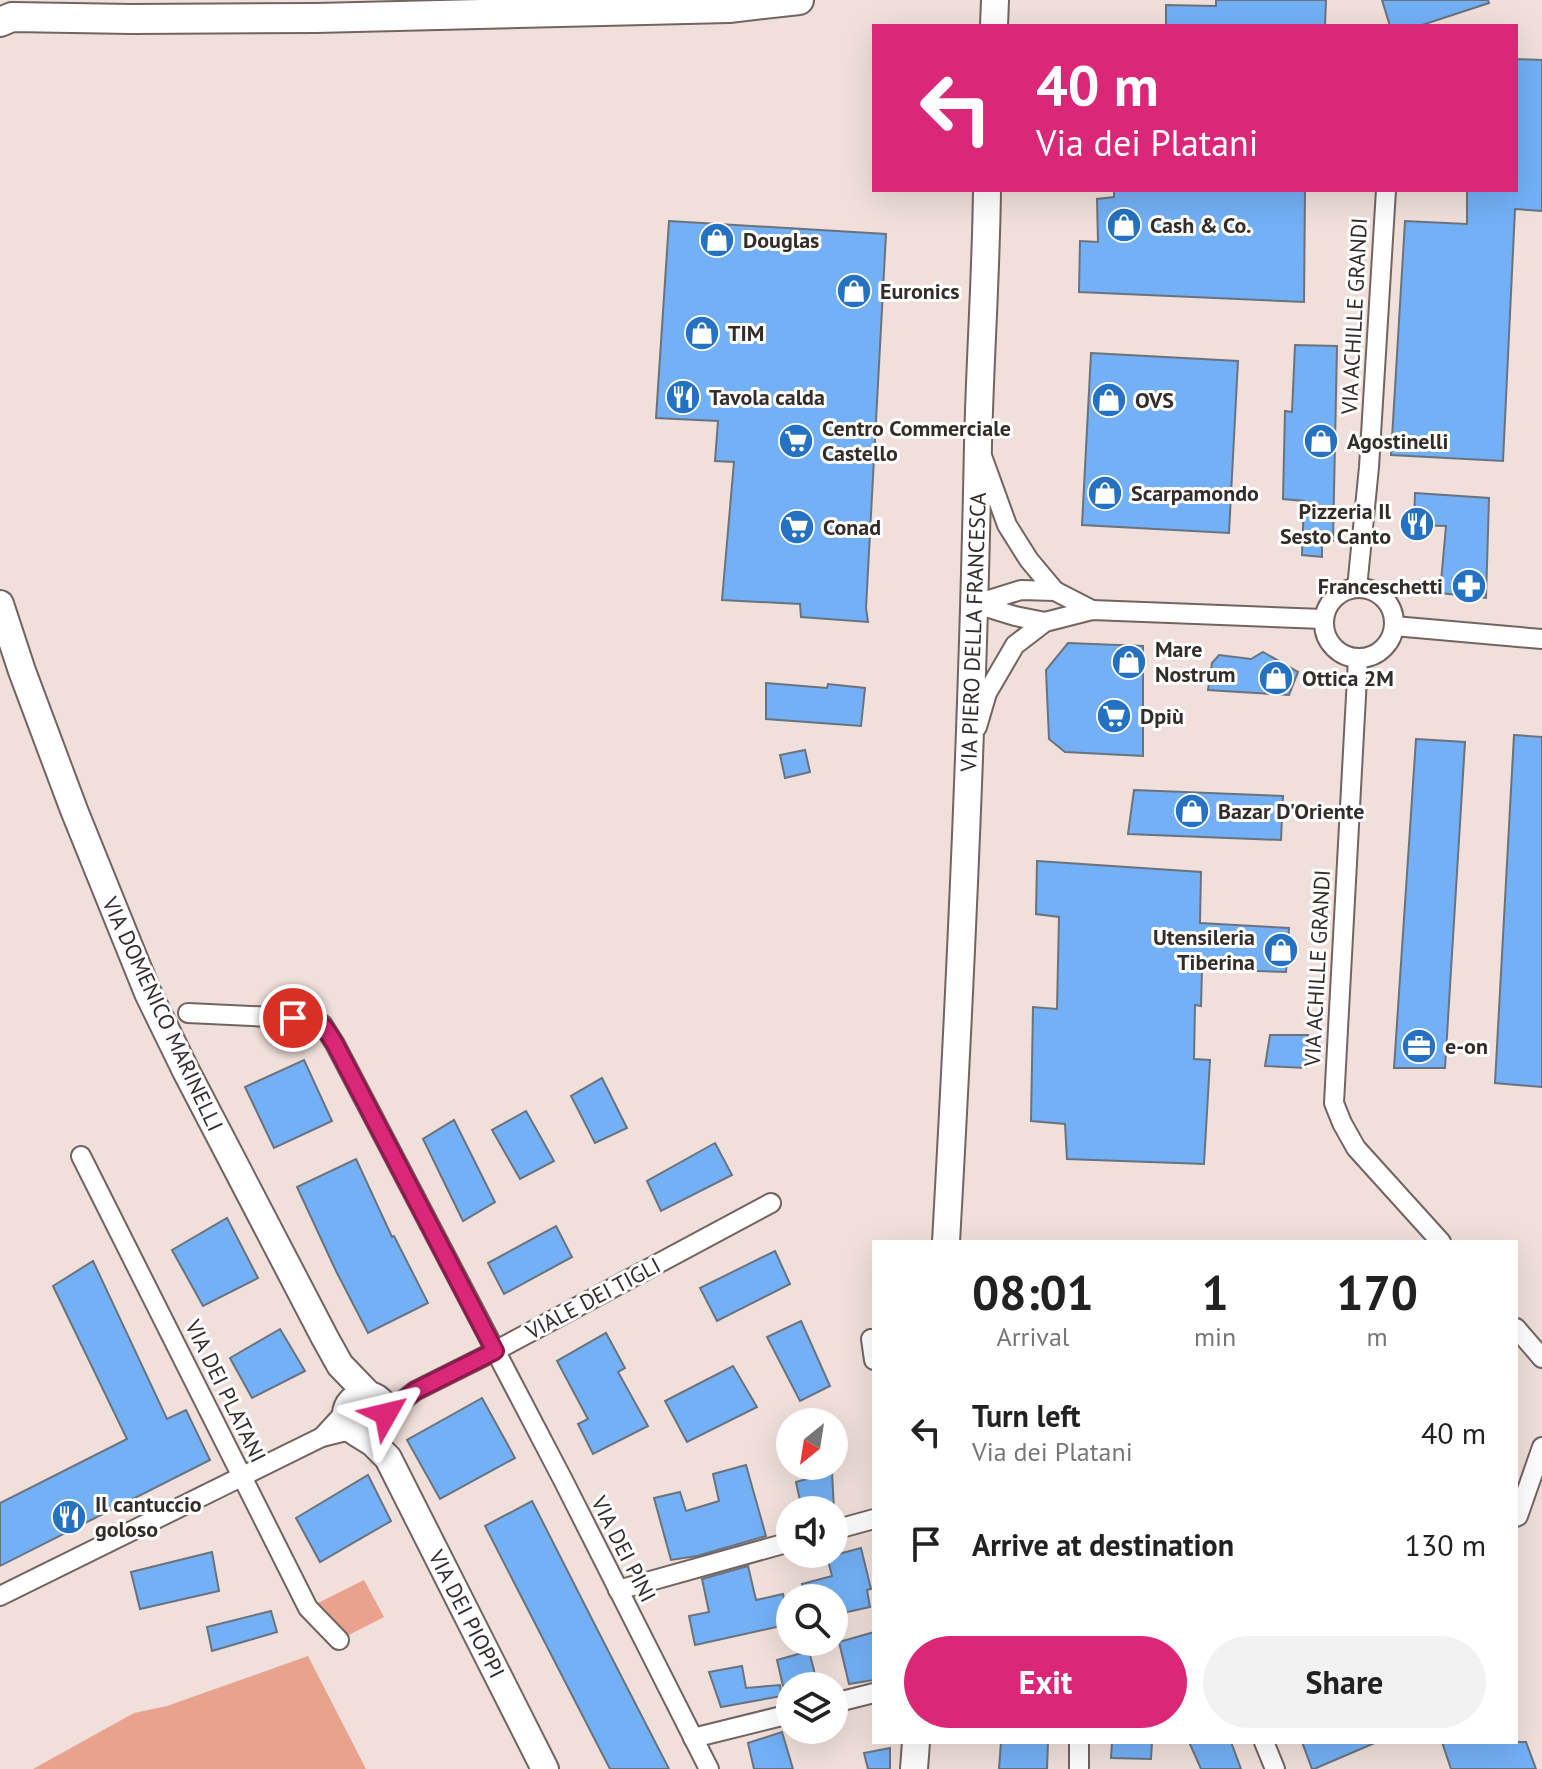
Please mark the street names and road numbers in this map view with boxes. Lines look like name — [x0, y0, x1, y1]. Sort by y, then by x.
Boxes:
street label: VIA ACHILLE GRANDI — [1335, 217, 1373, 416]
street label: VIA PIERO DELLA FRANCESCA — [954, 492, 992, 773]
street label: VIA ACHILLE GRANDI — [1298, 869, 1336, 1068]
street label: VIA DOMENICO MARINELLI — [96, 892, 230, 1135]
street label: VIALE DEI TIGLI — [520, 1251, 665, 1346]
street label: VIA DEI PLATANI — [179, 1314, 273, 1467]
street label: VIA DEI PINI — [585, 1490, 663, 1607]
street label: VIA DEI PIOPPI — [422, 1544, 511, 1683]

